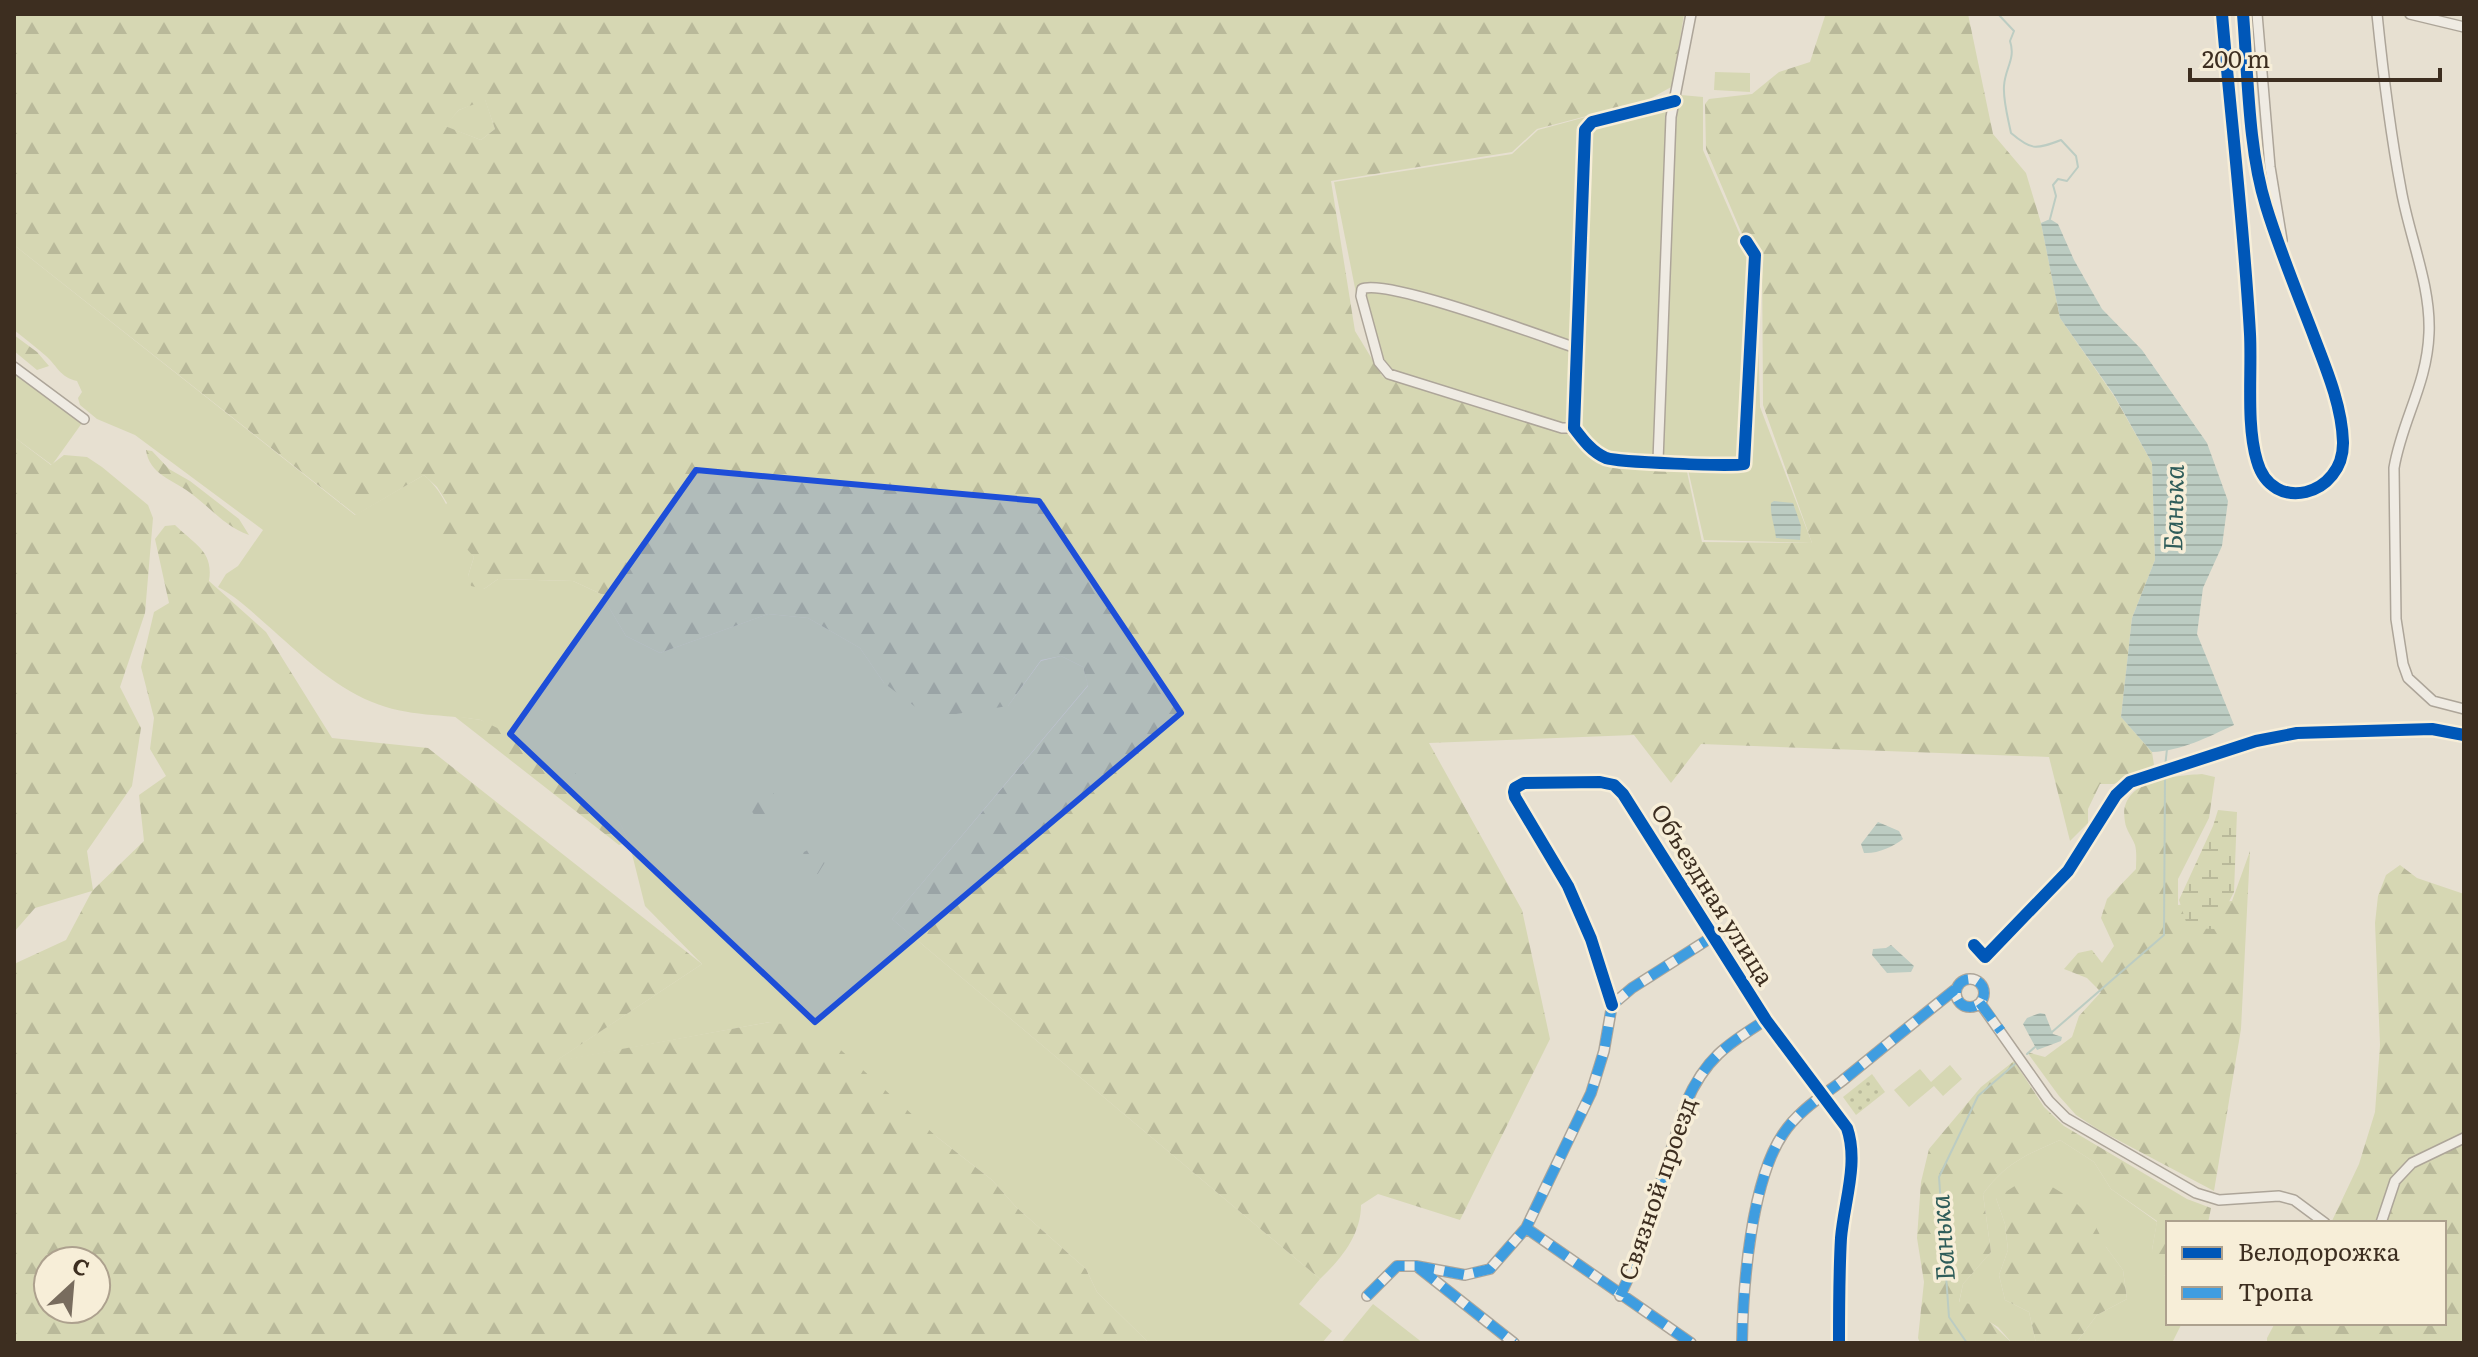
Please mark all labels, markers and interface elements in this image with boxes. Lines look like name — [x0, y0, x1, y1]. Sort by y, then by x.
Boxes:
scale bar — [2190, 32, 2440, 82]
text: 200 m — [2202, 40, 2270, 75]
water label: Банька — [2151, 464, 2192, 552]
street label: Объездная улица — [1644, 796, 1784, 991]
street label: Связной проезд — [1608, 1092, 1703, 1284]
water label: Банька — [1918, 1193, 1963, 1283]
legend — [2166, 1221, 2446, 1325]
text: Велодорожка — [2238, 1233, 2400, 1268]
north arrow — [32, 1245, 112, 1325]
text: С — [67, 1247, 96, 1284]
text: Тропа — [2238, 1273, 2313, 1308]

